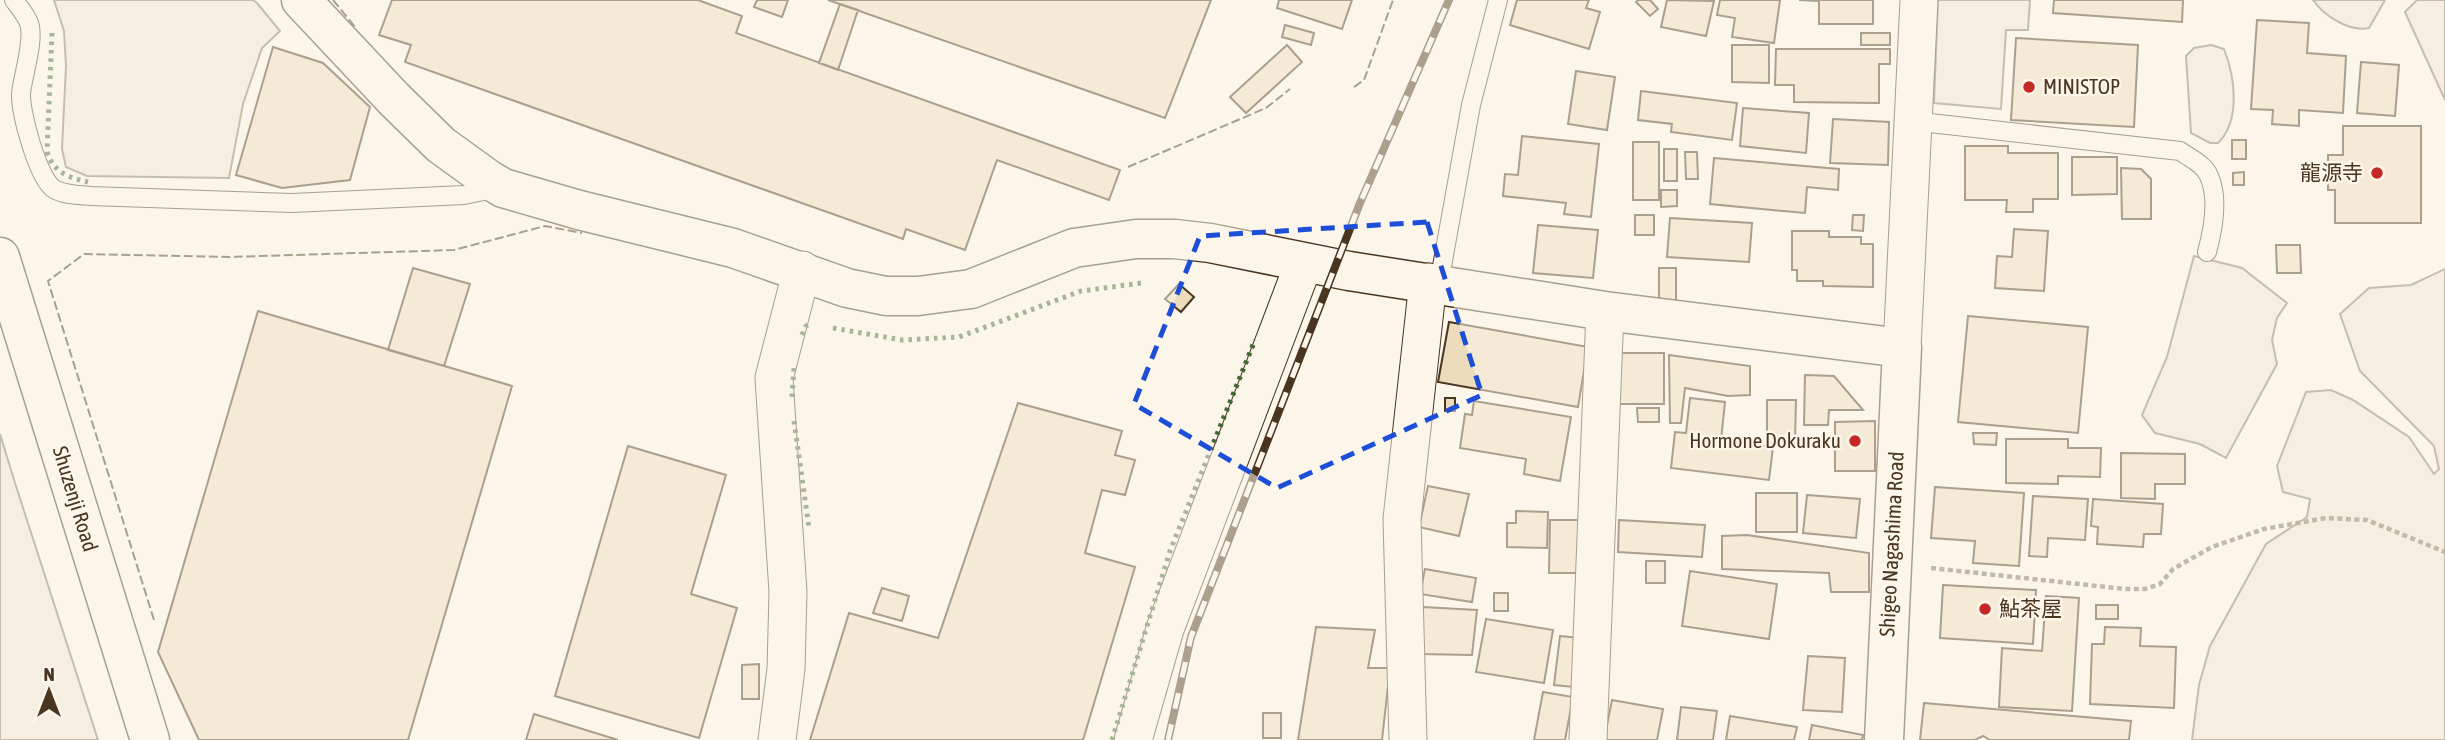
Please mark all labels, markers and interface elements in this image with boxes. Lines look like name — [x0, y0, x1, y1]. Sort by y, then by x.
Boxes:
place label: MINISTOP — [2043, 74, 2120, 98]
marker: MINISTOP — [2021, 79, 2037, 95]
place label: 龍源寺 — [2300, 160, 2363, 184]
marker: 龍源寺 — [2369, 165, 2385, 181]
place label: Hormone Dokuraku — [1689, 428, 1841, 452]
marker: Hormone Dokuraku — [1847, 433, 1863, 449]
street label: Shuzenji Road — [49, 443, 103, 554]
street label: Shigeo Nagashima Road — [1874, 451, 1908, 637]
place label: 鮎茶屋 — [1999, 596, 2062, 620]
marker: 鮎茶屋 — [1977, 601, 1993, 617]
north arrow — [14, 656, 84, 726]
text: N — [43, 663, 55, 685]

